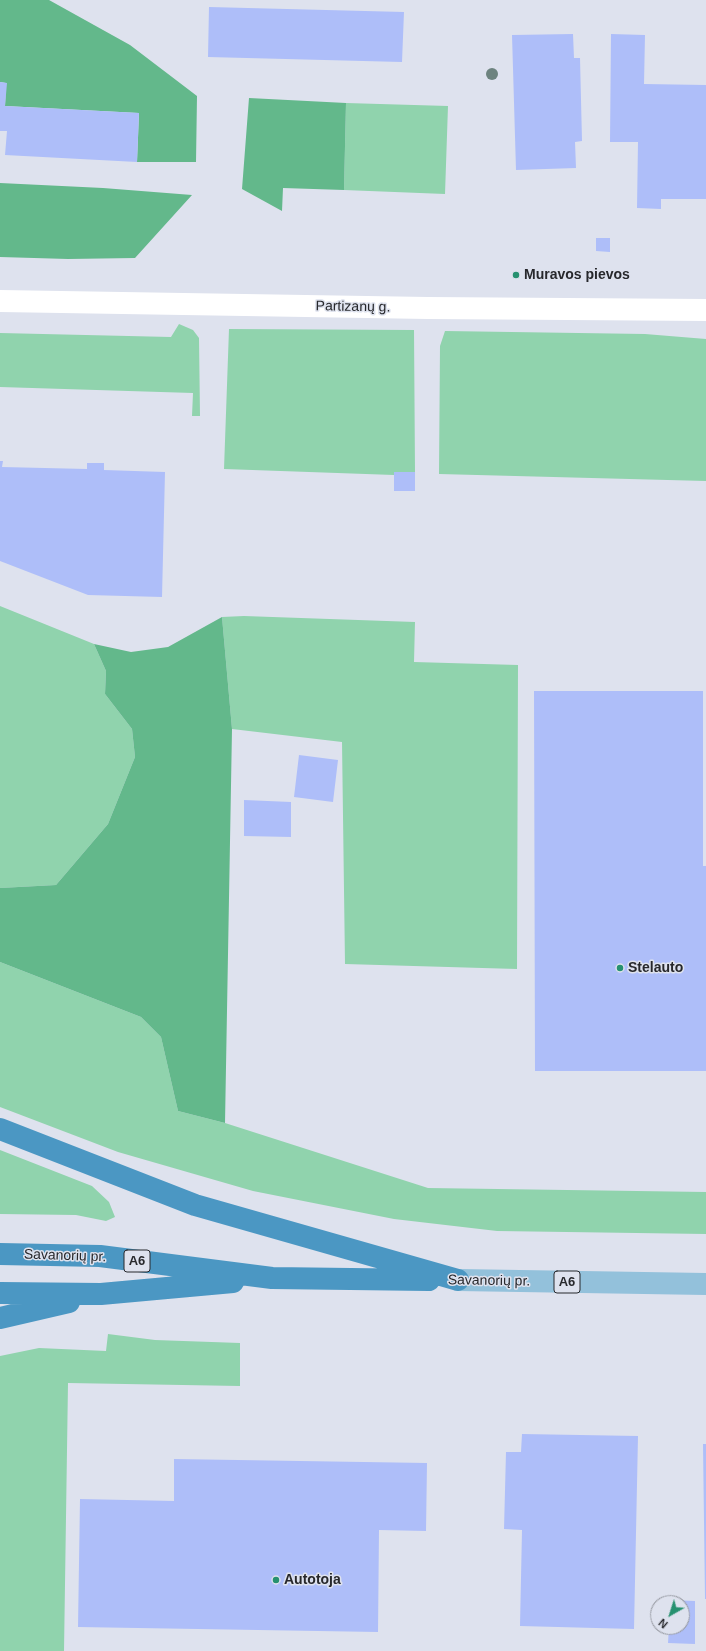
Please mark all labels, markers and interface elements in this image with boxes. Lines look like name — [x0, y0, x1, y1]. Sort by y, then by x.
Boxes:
place label: Muravos pievos — [524, 267, 630, 283]
marker: Muravos pievos — [511, 270, 521, 280]
street label: Partizanų g. — [316, 298, 390, 316]
place label: Stelauto — [628, 960, 683, 976]
marker: Stelauto — [615, 963, 625, 973]
street label: Savanorių pr. — [23, 1246, 107, 1266]
road number: A6 — [124, 1250, 150, 1272]
road number: A6 — [554, 1271, 580, 1293]
street label: Savanorių pr. — [448, 1272, 530, 1290]
place label: Autotoja — [284, 1572, 341, 1588]
marker: Autotoja — [271, 1575, 281, 1585]
north arrow — [650, 1595, 690, 1635]
text: N — [656, 1616, 670, 1631]

